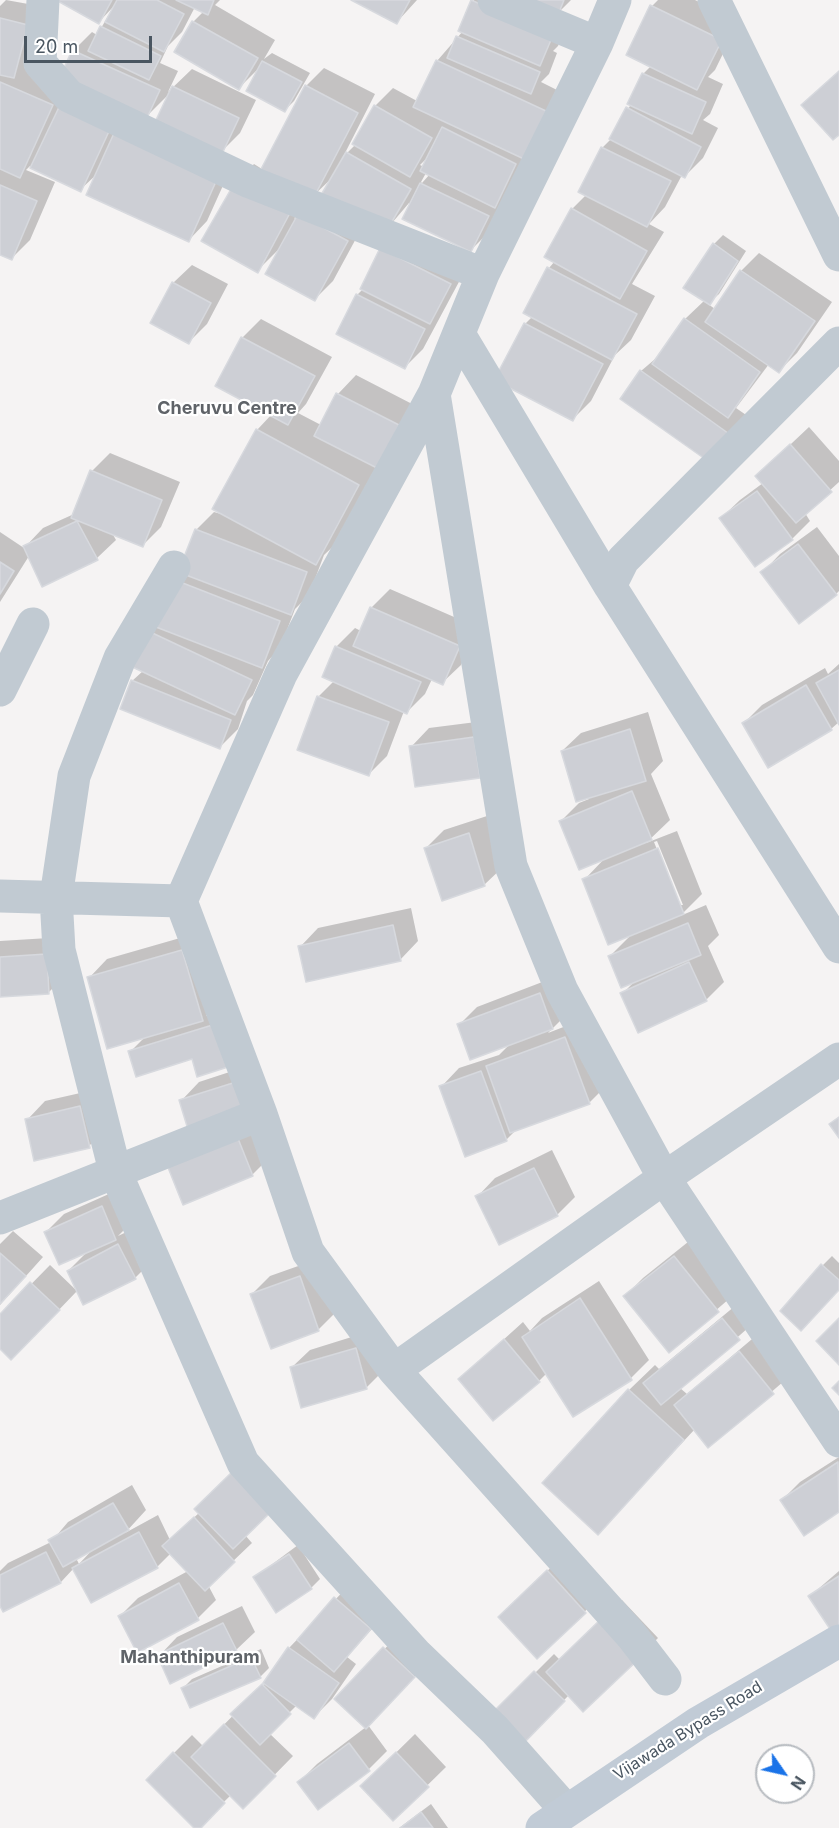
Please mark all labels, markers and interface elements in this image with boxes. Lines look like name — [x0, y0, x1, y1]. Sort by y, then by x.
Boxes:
scale bar — [27, 24, 154, 62]
text: 20 m — [35, 36, 78, 57]
district label: Cheruvu Centre — [157, 398, 297, 420]
district label: Mahanthipuram — [120, 1647, 260, 1669]
street label: Vijawada Bypass Road — [610, 1677, 766, 1785]
north arrow — [755, 1744, 815, 1804]
text: N — [787, 1772, 810, 1794]

